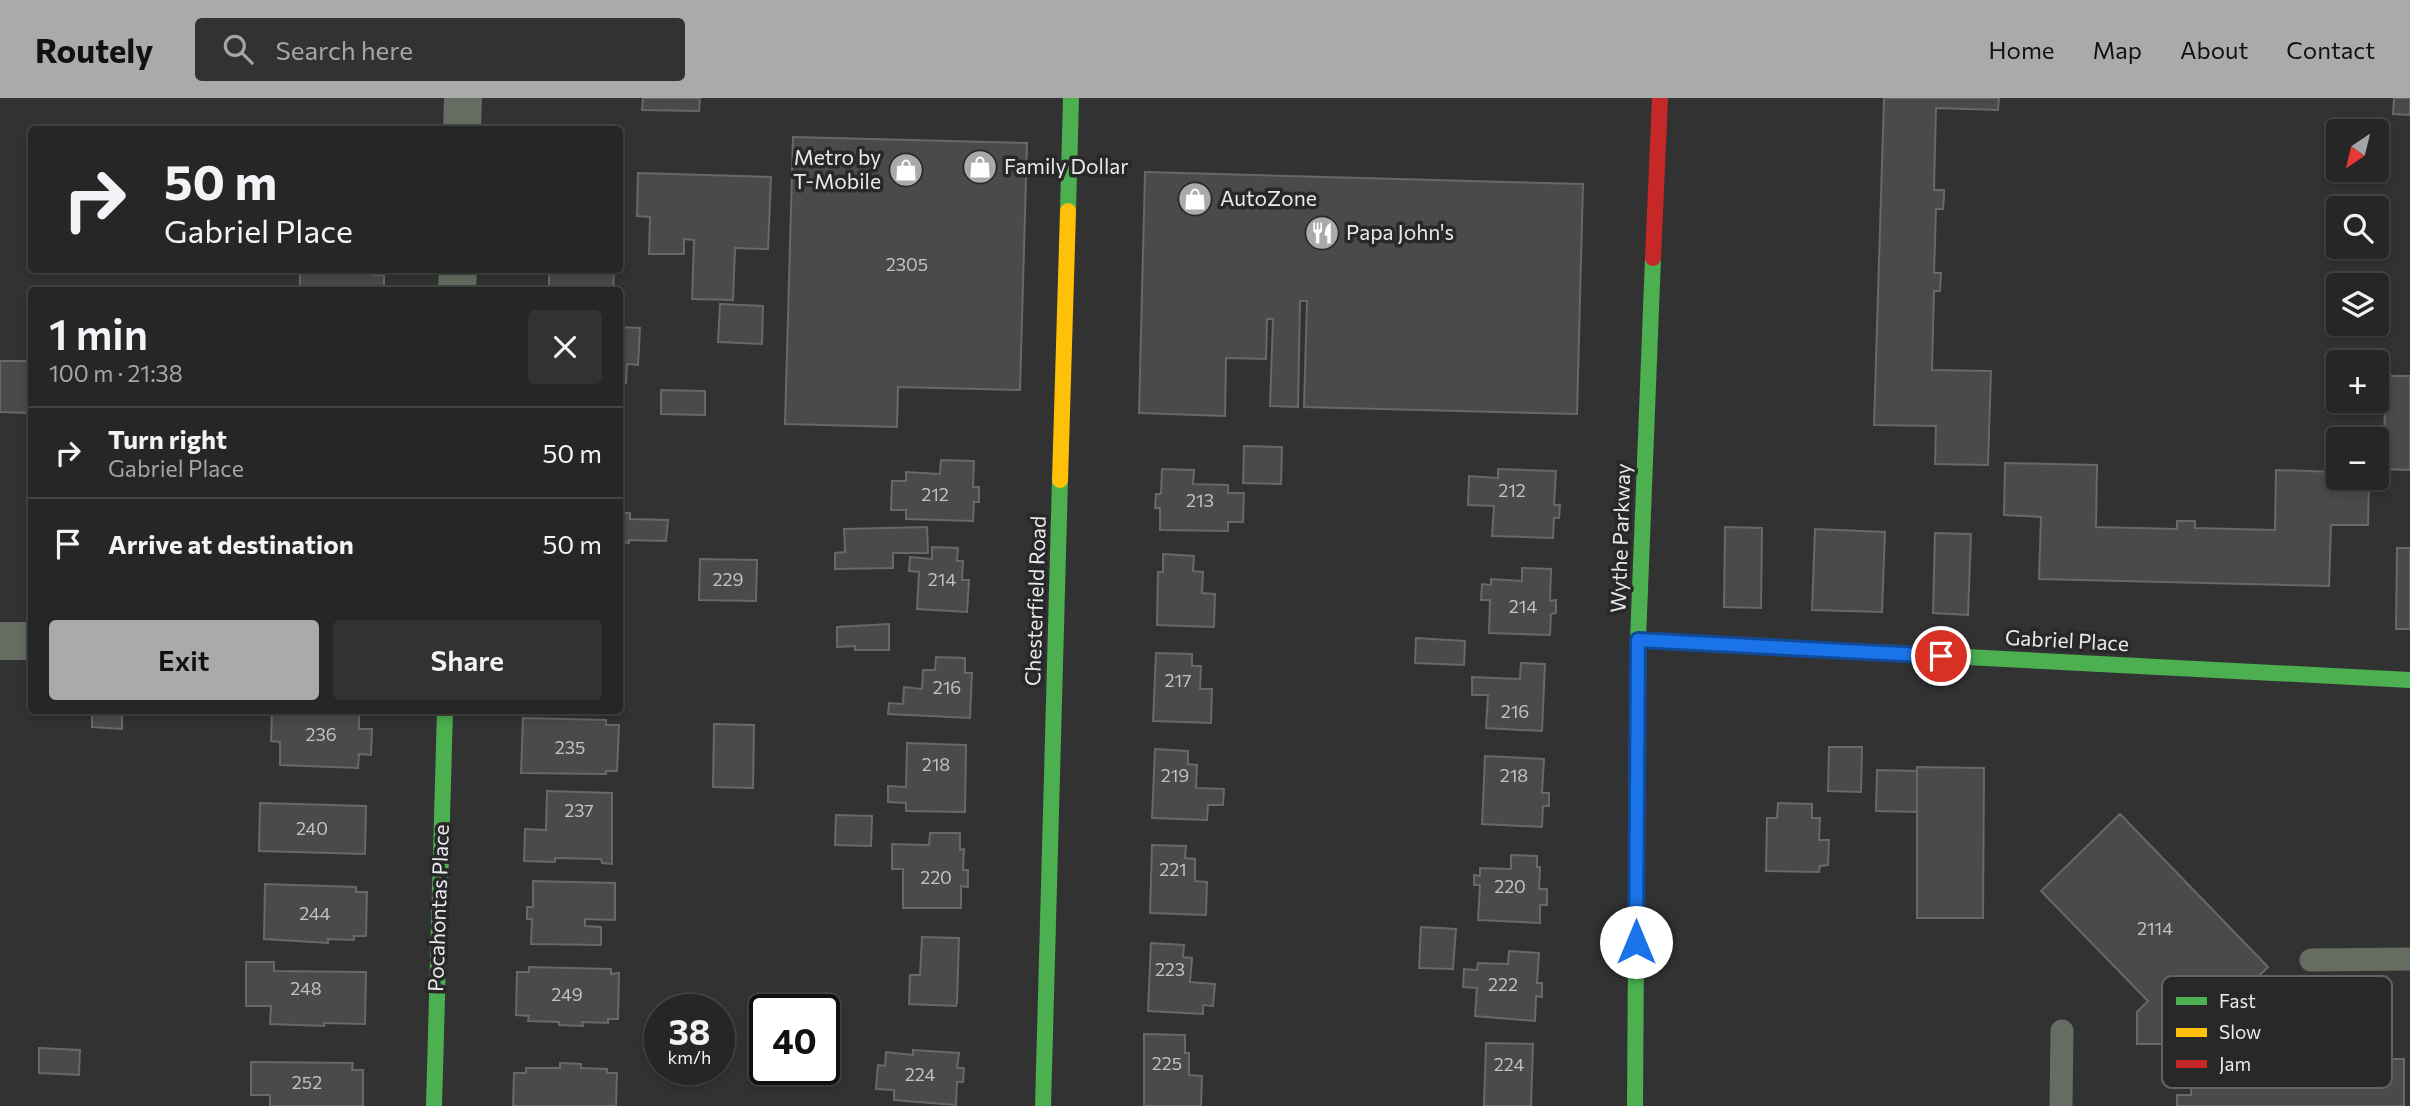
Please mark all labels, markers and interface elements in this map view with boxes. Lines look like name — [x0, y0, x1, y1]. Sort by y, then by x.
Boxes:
search box — [195, 18, 685, 81]
text: Routely — [35, 29, 153, 70]
icon: search — [219, 30, 257, 68]
text: Search here — [275, 34, 413, 65]
text: Home — [1989, 35, 2055, 64]
text: Map — [2093, 35, 2142, 64]
text: About — [2180, 35, 2248, 64]
text: Contact — [2286, 35, 2375, 64]
north arrow — [2326, 119, 2389, 182]
map controls — [2326, 119, 2389, 490]
place label: Metro by T-Mobile — [793, 144, 881, 193]
shop icon: Family Dollar — [961, 148, 999, 186]
text: 50 m — [164, 150, 277, 210]
shop icon: Metro by T-Mobile — [887, 151, 925, 189]
place label: Family Dollar — [1004, 153, 1129, 178]
icon: right — [49, 154, 140, 245]
shop icon: AutoZone — [1176, 180, 1214, 218]
place label: AutoZone — [1220, 185, 1317, 210]
button: search — [2326, 196, 2389, 259]
text: Gabriel Place — [164, 210, 353, 250]
restaurant icon: Papa John's — [1303, 214, 1341, 252]
place label: Papa John's — [1346, 219, 1454, 244]
house number: 2305 — [886, 253, 928, 275]
button: layers — [2326, 273, 2389, 336]
text: 1 min — [49, 307, 148, 359]
button: close — [528, 310, 602, 384]
button: + — [2326, 350, 2389, 413]
text: 100 m · 21:38 — [49, 359, 183, 387]
text: Turn right — [108, 423, 227, 454]
button: − — [2326, 427, 2389, 490]
icon: right — [49, 434, 87, 472]
text: 50 m — [542, 437, 602, 468]
text: Gabriel Place — [108, 454, 244, 482]
street label: Wythe Parkway — [1604, 463, 1635, 613]
house number: 212 — [1498, 479, 1526, 501]
house number: 212 — [921, 483, 949, 505]
house number: 213 — [1186, 489, 1214, 511]
street label: Chesterfield Road — [1019, 515, 1050, 686]
icon: arrive — [49, 525, 87, 563]
text: Arrive at destination — [108, 528, 354, 559]
text: 50 m — [542, 528, 602, 559]
house number: 229 — [713, 568, 743, 590]
house number: 214 — [928, 568, 956, 590]
house number: 214 — [1509, 595, 1537, 617]
button: Exit — [49, 620, 319, 700]
button: Share — [333, 620, 602, 700]
street label: Gabriel Place — [2005, 624, 2130, 655]
pin — [1911, 626, 1971, 686]
icon: arrive — [1922, 637, 1960, 675]
house number: 217 — [1164, 669, 1192, 691]
house number: 216 — [933, 676, 961, 698]
house number: 216 — [1501, 700, 1529, 722]
house number: 236 — [305, 723, 337, 745]
house number: 235 — [555, 736, 585, 758]
house number: 218 — [922, 753, 950, 775]
house number: 219 — [1161, 764, 1189, 786]
house number: 218 — [1500, 764, 1528, 786]
house number: 237 — [564, 799, 594, 821]
house number: 240 — [296, 817, 328, 839]
street label: Pocahontas Place — [422, 824, 453, 992]
house number: 221 — [1159, 858, 1187, 880]
house number: 220 — [920, 866, 952, 888]
house number: 220 — [1494, 875, 1526, 897]
house number: 244 — [299, 902, 331, 924]
position arrow — [1599, 905, 1673, 979]
house number: 2114 — [2137, 917, 2173, 939]
house number: 223 — [1155, 958, 1185, 980]
house number: 222 — [1488, 973, 1518, 995]
legend — [2162, 976, 2392, 1088]
house number: 248 — [290, 977, 322, 999]
house number: 249 — [551, 983, 583, 1005]
text: Fast — [2219, 989, 2256, 1012]
speed limit sign: 40 — [749, 994, 840, 1085]
text: 38 — [668, 1009, 711, 1052]
text: Slow — [2219, 1020, 2261, 1043]
text: km/h — [668, 1046, 711, 1068]
house number: 225 — [1152, 1052, 1182, 1074]
text: Jam — [2219, 1052, 2251, 1075]
house number: 224 — [1494, 1053, 1524, 1075]
house number: 224 — [905, 1063, 935, 1085]
house number: 252 — [292, 1071, 322, 1093]

